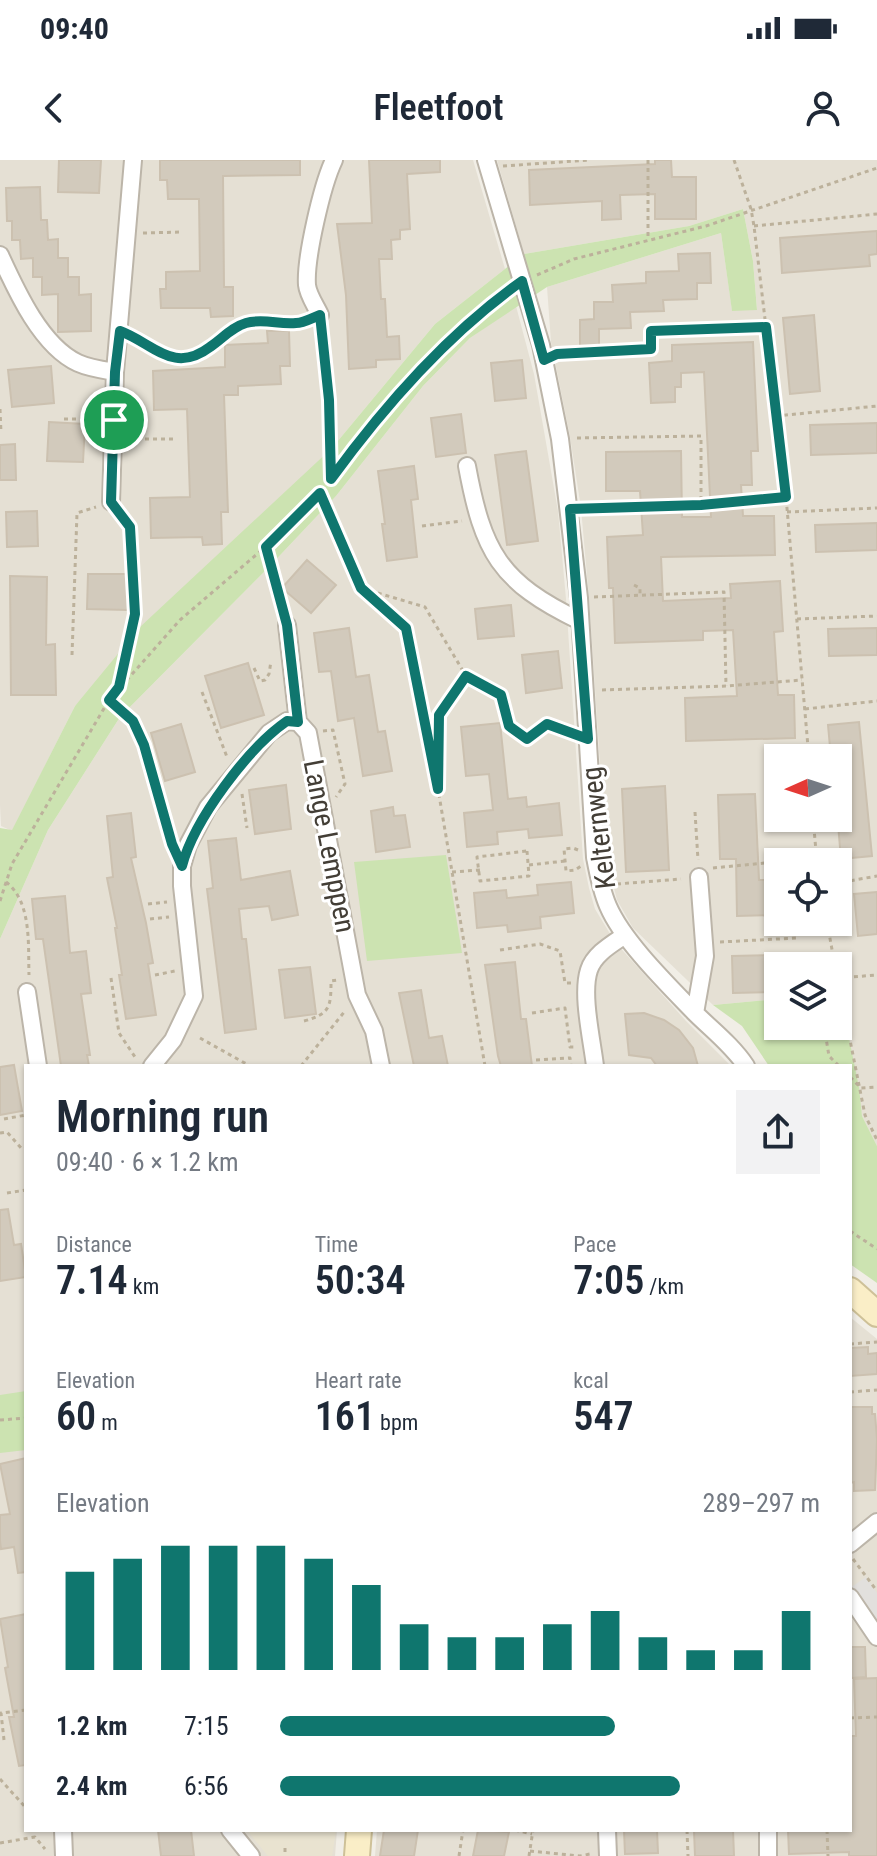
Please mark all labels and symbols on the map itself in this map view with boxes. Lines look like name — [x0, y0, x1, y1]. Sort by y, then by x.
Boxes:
pin — [80, 386, 148, 454]
north arrow — [764, 744, 852, 832]
street label: Lange Lemppen — [297, 757, 362, 935]
street label: Kelternweg — [575, 765, 622, 891]

